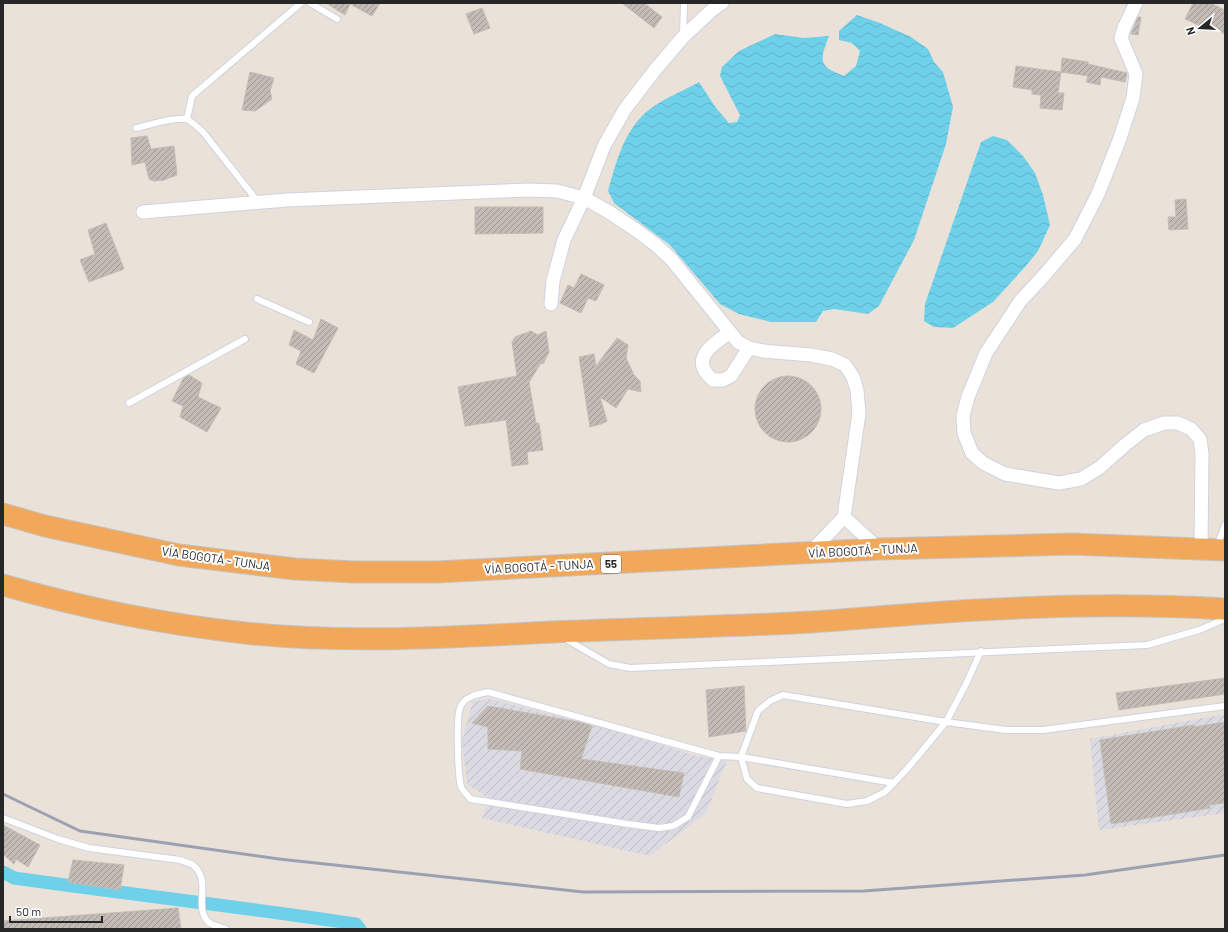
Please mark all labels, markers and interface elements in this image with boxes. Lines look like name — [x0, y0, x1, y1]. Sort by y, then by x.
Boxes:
north arrow — [1180, 8, 1220, 48]
text: N — [1183, 26, 1197, 37]
street label: VÍA BOGOTÁ - TUNJA — [808, 540, 918, 560]
street label: VÍA BOGOTÁ - TUNJA — [161, 543, 271, 573]
road number: 55 — [601, 555, 621, 573]
street label: VÍA BOGOTÁ - TUNJA — [484, 556, 594, 576]
scale bar — [10, 898, 102, 924]
text: 50 m — [16, 904, 41, 918]

